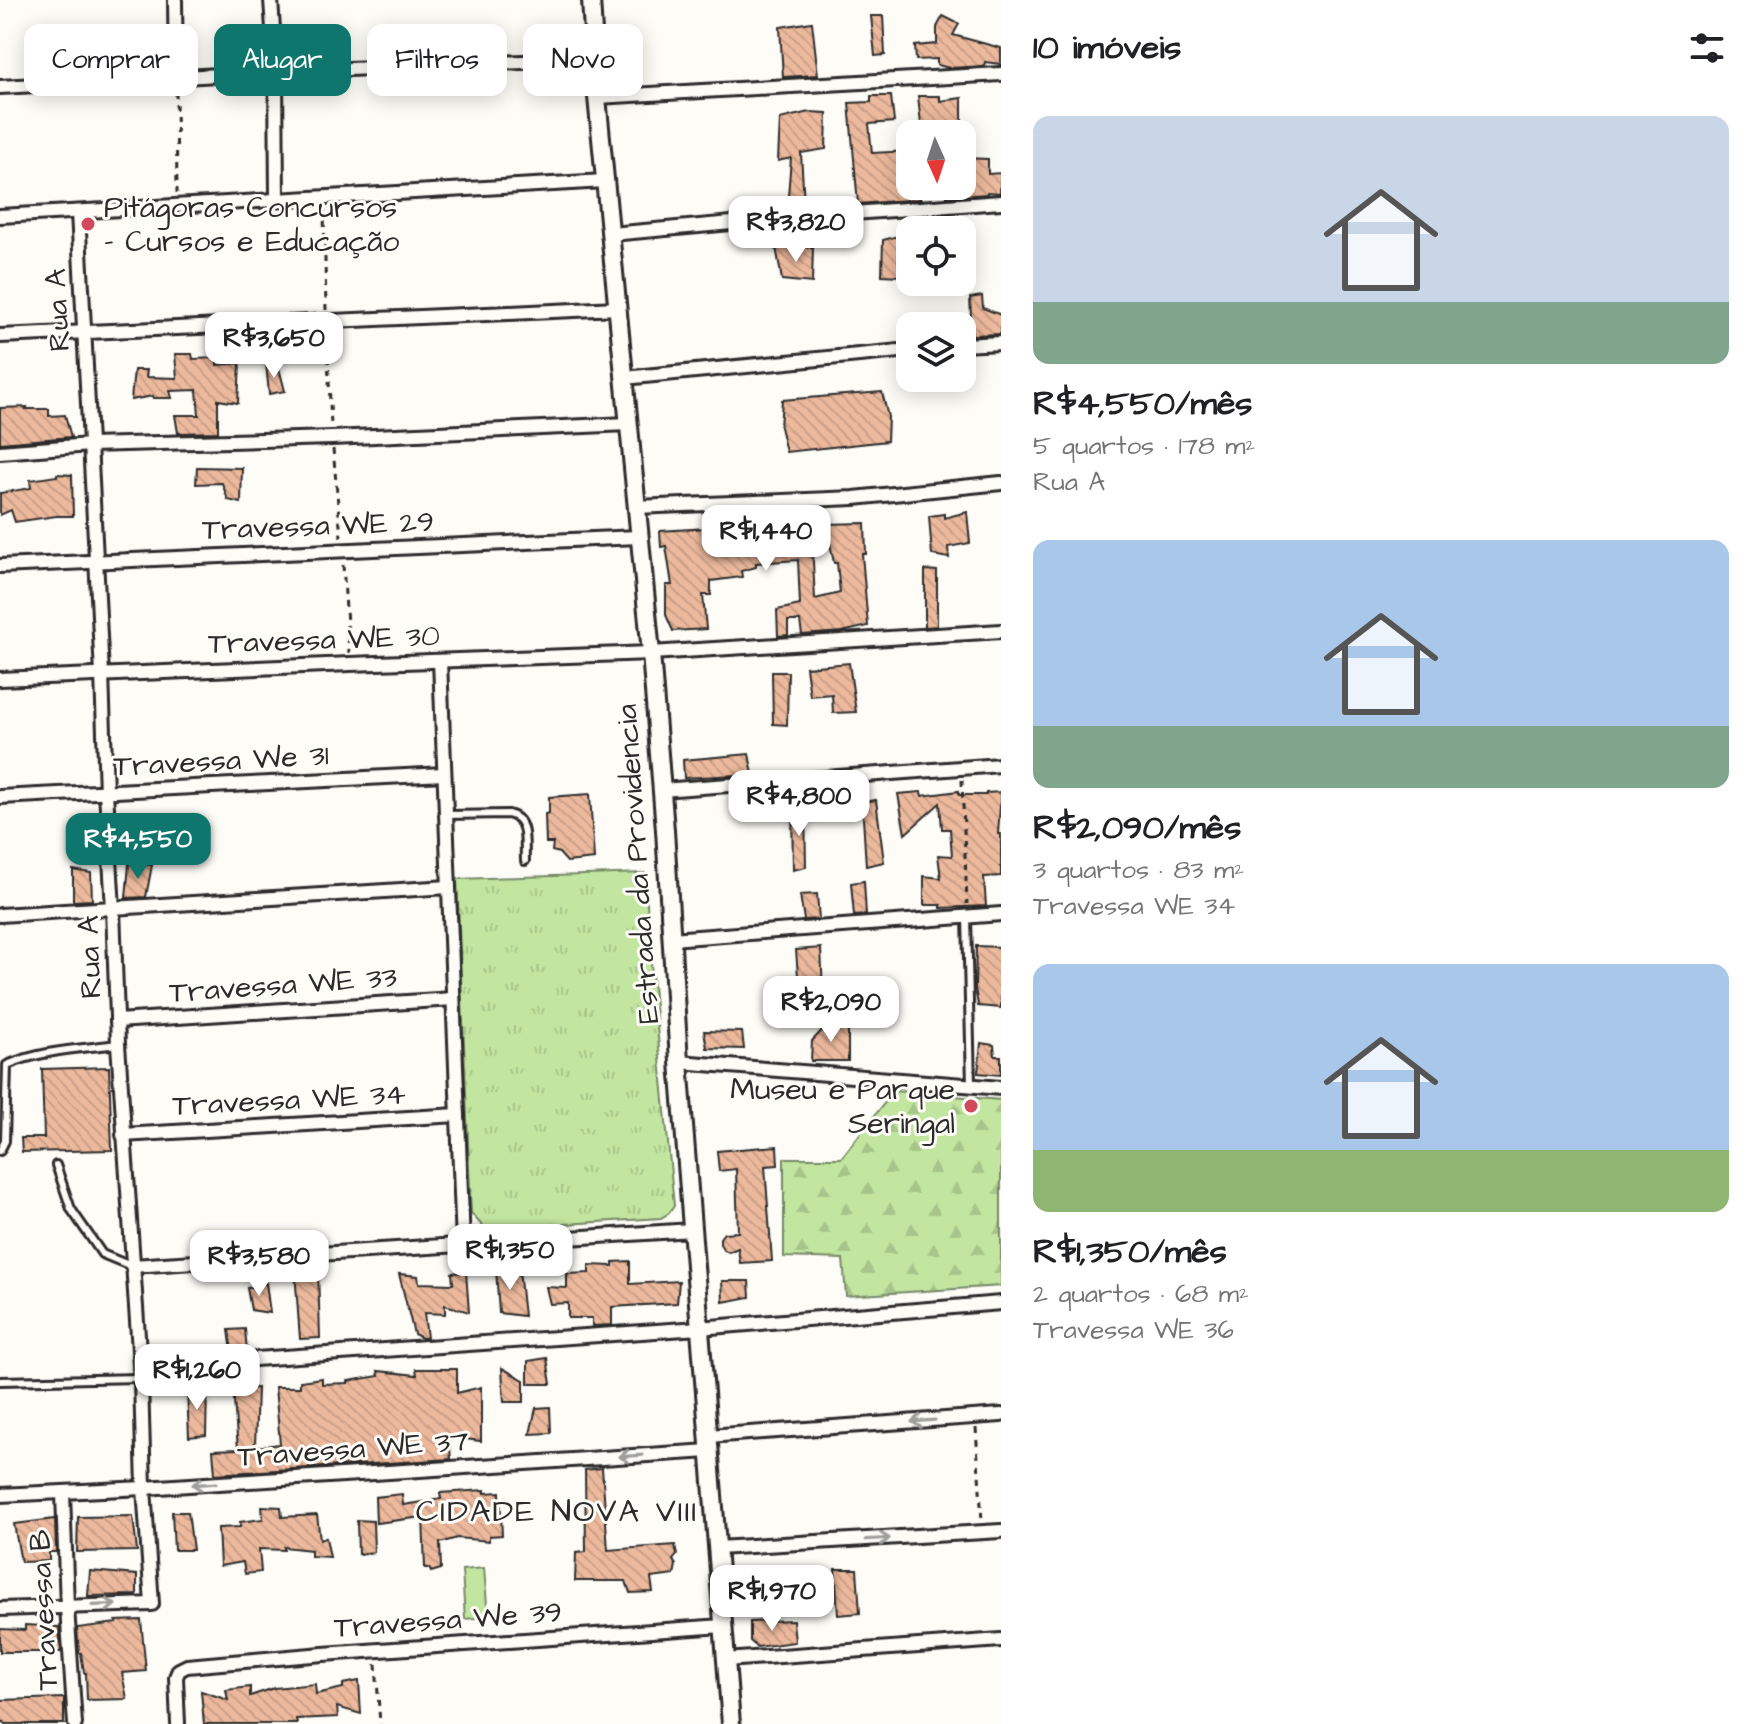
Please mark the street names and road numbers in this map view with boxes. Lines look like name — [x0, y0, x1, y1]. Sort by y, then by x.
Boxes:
street label: Rua A — [35, 267, 81, 353]
street label: Travessa WE 29 — [201, 501, 435, 551]
street label: Travessa WE 30 — [207, 615, 441, 665]
street label: Estrada da Providencia — [606, 703, 670, 1025]
street label: Travessa We 31 — [112, 734, 330, 788]
street label: Rua A — [68, 915, 112, 999]
street label: Travessa WE 33 — [168, 956, 398, 1014]
street label: Travessa WE 34 — [171, 1073, 407, 1127]
street label: Travessa WE 37 — [236, 1420, 470, 1478]
street label: Travessa B — [19, 1528, 69, 1691]
street label: Travessa We 39 — [333, 1591, 564, 1649]

